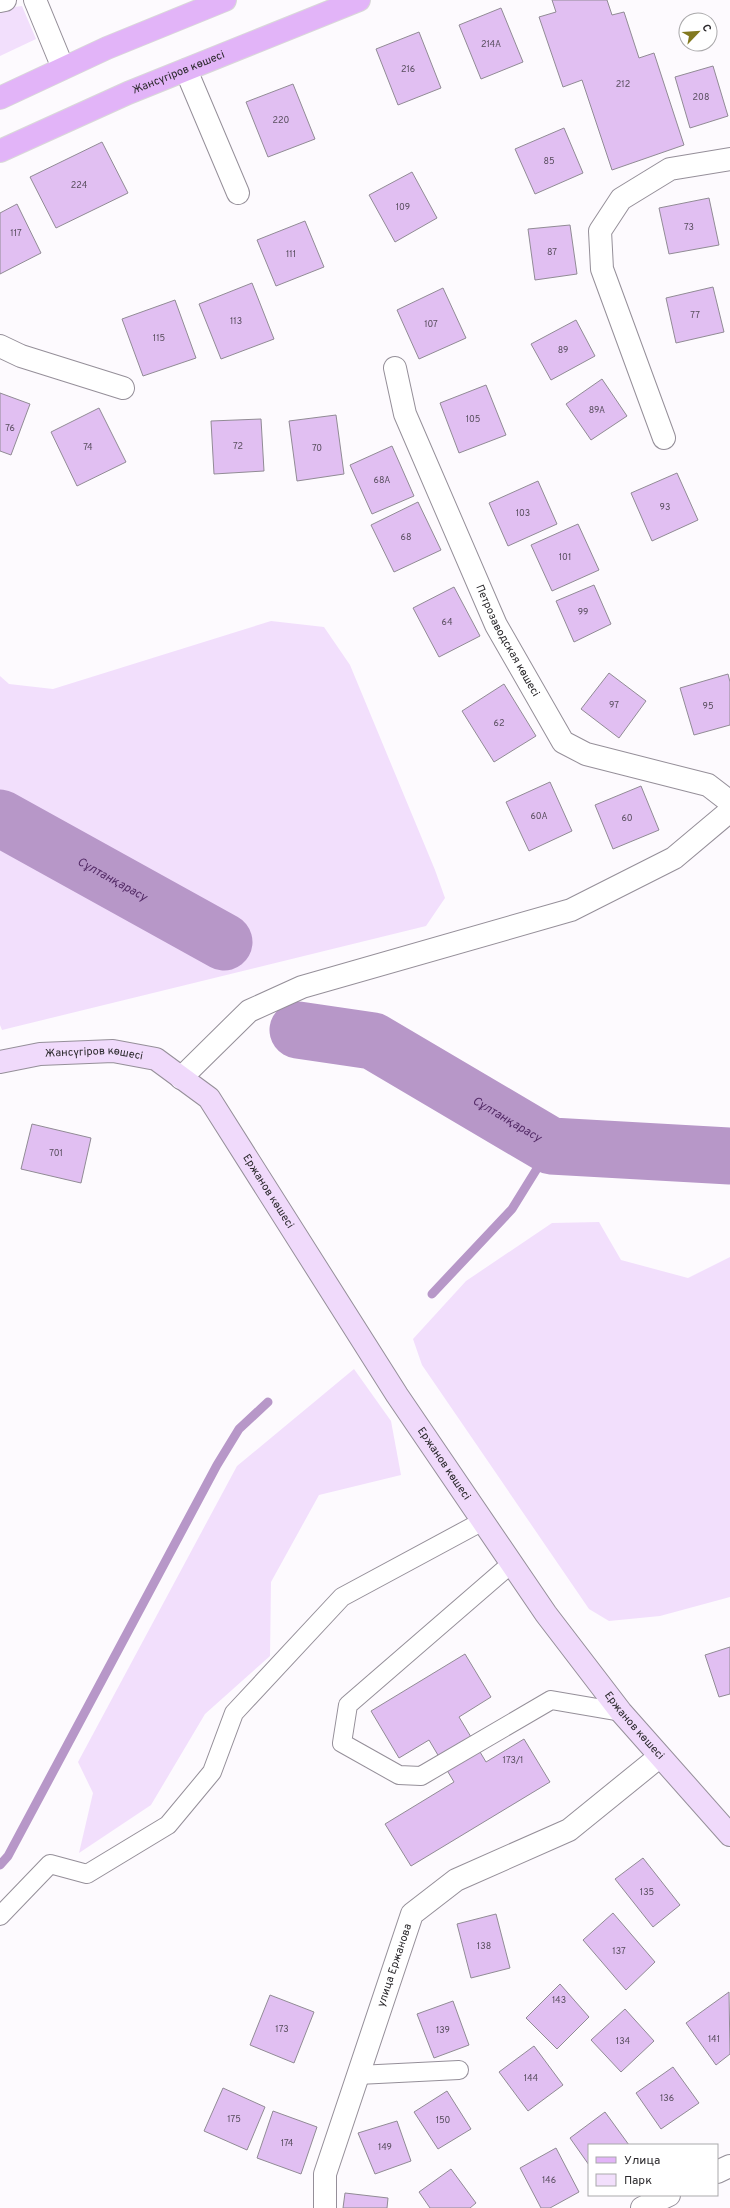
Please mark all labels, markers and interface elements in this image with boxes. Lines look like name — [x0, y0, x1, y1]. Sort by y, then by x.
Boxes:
north arrow — [678, 12, 718, 52]
text: С — [698, 22, 714, 34]
house number: 214А — [481, 39, 501, 50]
street label: Жансүгіров көшесі — [130, 48, 227, 98]
house number: 216 — [401, 64, 415, 75]
house number: 212 — [616, 79, 630, 90]
house number: 208 — [693, 92, 709, 103]
house number: 220 — [273, 115, 290, 126]
house number: 85 — [543, 156, 555, 167]
house number: 224 — [71, 180, 88, 191]
house number: 109 — [396, 202, 410, 213]
house number: 73 — [684, 222, 694, 233]
house number: 117 — [10, 228, 22, 239]
house number: 87 — [547, 247, 557, 258]
house number: 111 — [286, 249, 296, 260]
house number: 77 — [690, 310, 700, 321]
house number: 113 — [230, 316, 242, 327]
house number: 107 — [424, 319, 438, 330]
house number: 115 — [153, 333, 165, 344]
house number: 89 — [558, 345, 568, 356]
house number: 89А — [589, 405, 605, 416]
house number: 105 — [466, 414, 480, 425]
house number: 76 — [5, 423, 15, 434]
house number: 72 — [233, 441, 243, 452]
house number: 74 — [83, 442, 93, 453]
house number: 70 — [312, 443, 322, 454]
house number: 68А — [374, 475, 390, 486]
house number: 93 — [660, 502, 670, 513]
house number: 103 — [516, 508, 530, 519]
house number: 68 — [401, 532, 411, 543]
house number: 101 — [559, 552, 571, 563]
street label: Петрозаводская көшесі — [472, 582, 543, 699]
house number: 99 — [578, 607, 588, 618]
house number: 64 — [442, 617, 453, 628]
house number: 97 — [609, 700, 619, 711]
house number: 95 — [703, 701, 713, 712]
house number: 62 — [494, 718, 504, 729]
house number: 60А — [531, 811, 548, 822]
house number: 60 — [621, 813, 633, 824]
water label: Сұлтанқарасу — [74, 854, 151, 906]
street label: Жансүгіров көшесі — [45, 1044, 144, 1063]
water label: Сұлтанқарасу — [469, 1093, 545, 1147]
house number: 701 — [49, 1148, 63, 1159]
street label: Ержанов көшесі — [239, 1152, 297, 1231]
street label: Ержанов көшесі — [414, 1425, 474, 1503]
street label: Ержанов көшесі — [601, 1689, 667, 1763]
house number: 173/1 — [503, 1755, 523, 1766]
house number: 135 — [640, 1887, 654, 1898]
street label: улица Ержанова — [374, 1922, 415, 2009]
house number: 138 — [477, 1941, 491, 1952]
house number: 137 — [612, 1946, 626, 1957]
house number: 143 — [552, 1995, 566, 2006]
house number: 173 — [275, 2024, 289, 2035]
house number: 139 — [436, 2025, 450, 2036]
house number: 141 — [708, 2034, 720, 2045]
house number: 134 — [616, 2036, 631, 2047]
house number: 144 — [524, 2073, 539, 2084]
house number: 136 — [660, 2093, 674, 2104]
house number: 175 — [227, 2114, 241, 2125]
house number: 150 — [436, 2115, 451, 2126]
house number: 174 — [281, 2138, 294, 2149]
house number: 149 — [378, 2142, 392, 2153]
legend — [588, 2144, 718, 2196]
text: Улица — [624, 2153, 660, 2169]
text: Парк — [624, 2173, 652, 2189]
house number: 146 — [542, 2175, 556, 2186]

